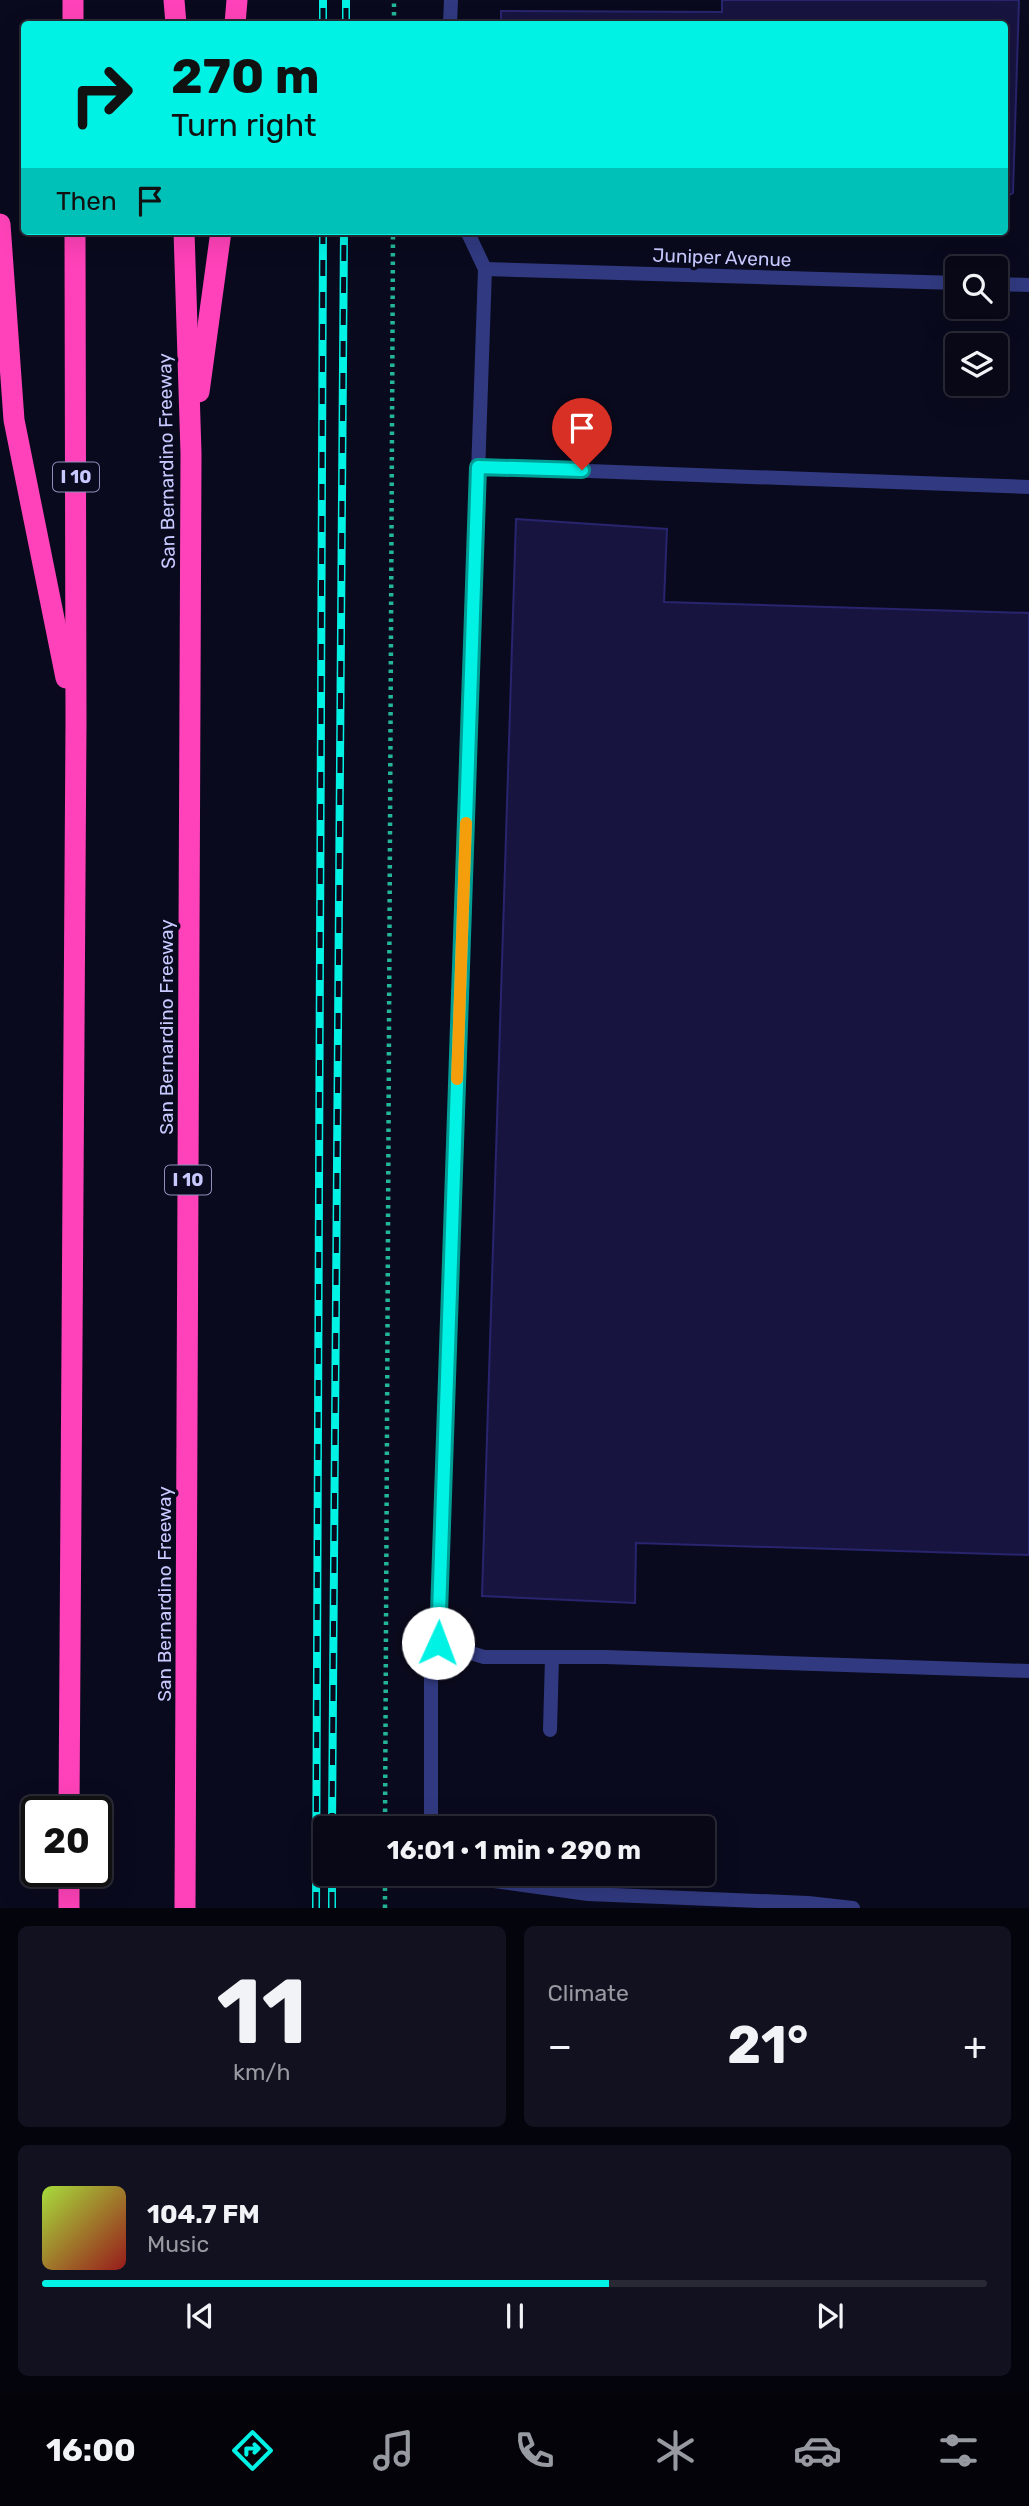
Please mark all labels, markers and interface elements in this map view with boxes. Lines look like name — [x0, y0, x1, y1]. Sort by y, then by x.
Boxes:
text: 270 m — [171, 47, 320, 105]
icon: right — [56, 49, 147, 140]
text: Turn right — [171, 106, 316, 144]
icon: arrive — [131, 182, 169, 220]
text: Then — [56, 186, 117, 217]
street label: Juniper Avenue — [652, 244, 792, 271]
map controls — [945, 256, 1008, 396]
button: search — [945, 256, 1008, 319]
button: layers — [945, 333, 1008, 396]
street label: San Bernardino Freeway — [153, 353, 180, 569]
pin — [552, 398, 612, 470]
icon: arrive — [563, 409, 601, 447]
road number: I 10 — [53, 462, 99, 491]
street label: San Bernardino Freeway — [155, 919, 178, 1135]
road number: I 10 — [165, 1166, 211, 1195]
street label: San Bernardino Freeway — [153, 1486, 176, 1702]
position arrow — [401, 1606, 475, 1680]
speed limit sign: 20 — [21, 1796, 112, 1887]
text: 16:01 · 1 min · 290 m — [387, 1835, 641, 1866]
text: 11 — [217, 1958, 307, 2066]
text: Climate — [548, 1979, 629, 2007]
text: 21° — [727, 2014, 808, 2076]
text: − — [548, 2023, 572, 2069]
text: + — [963, 2023, 987, 2069]
text: km/h — [233, 2058, 290, 2086]
text: 104.7 FM — [147, 2199, 260, 2230]
text: Music — [147, 2230, 209, 2258]
icon: previous — [181, 2297, 219, 2335]
icon: pause — [496, 2297, 534, 2335]
icon: next — [811, 2297, 849, 2335]
icon: directions — [228, 2426, 277, 2475]
icon: music — [369, 2426, 418, 2475]
icon: phone — [510, 2426, 559, 2475]
icon: climate — [651, 2426, 700, 2475]
icon: car — [793, 2426, 842, 2475]
icon: filters — [934, 2426, 983, 2475]
text: 16:00 — [46, 2431, 136, 2469]

